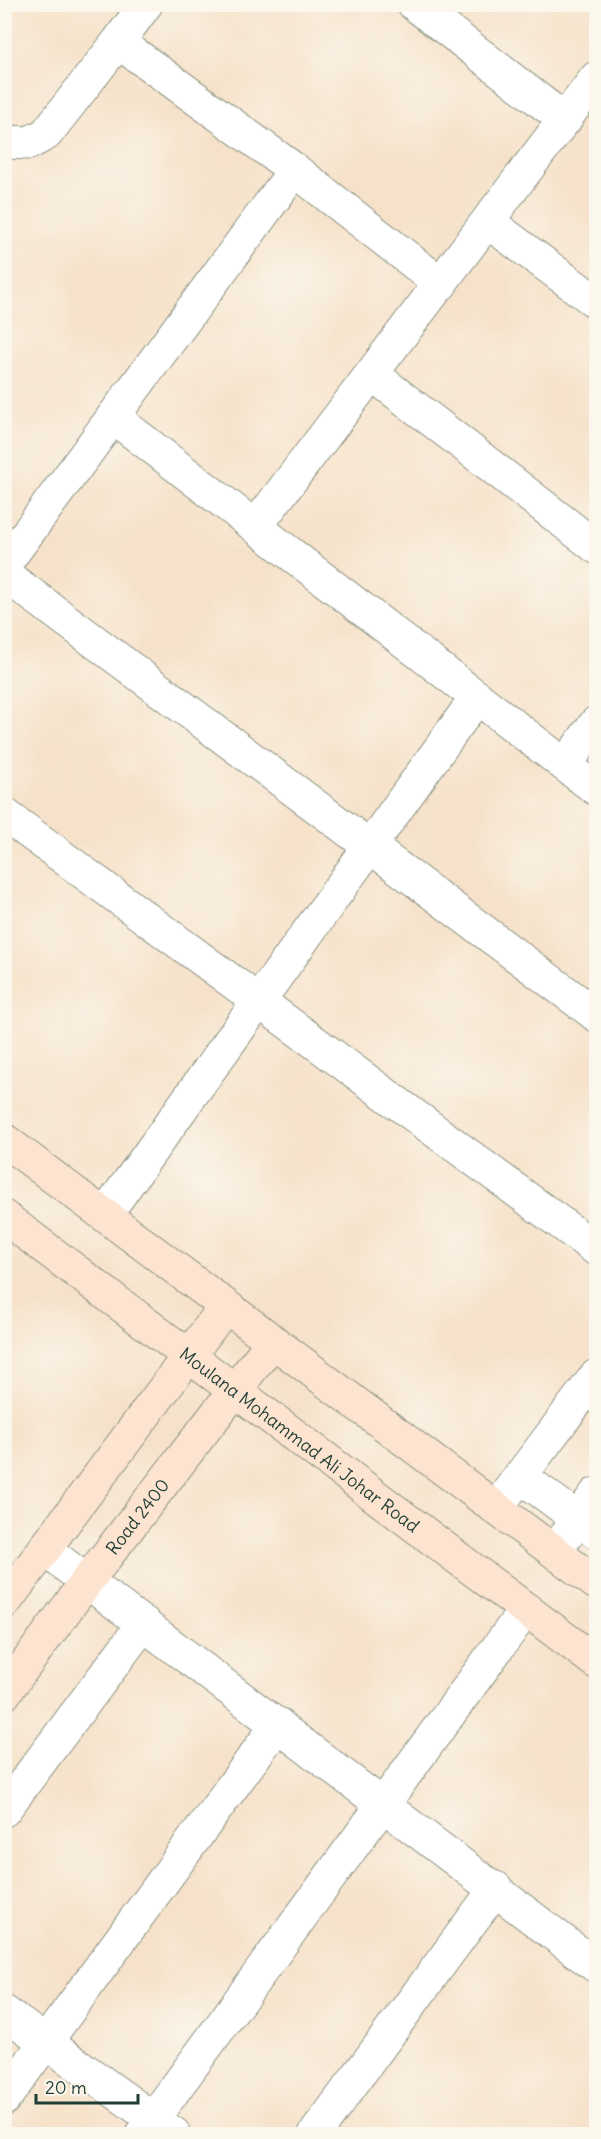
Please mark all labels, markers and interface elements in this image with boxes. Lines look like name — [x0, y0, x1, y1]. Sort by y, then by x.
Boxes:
street label: Moulana Mohammad Ali Johar Road — [175, 1342, 425, 1537]
street label: Road 2400 — [100, 1474, 174, 1559]
scale bar — [36, 2067, 138, 2105]
text: 20 m — [45, 2076, 87, 2099]

